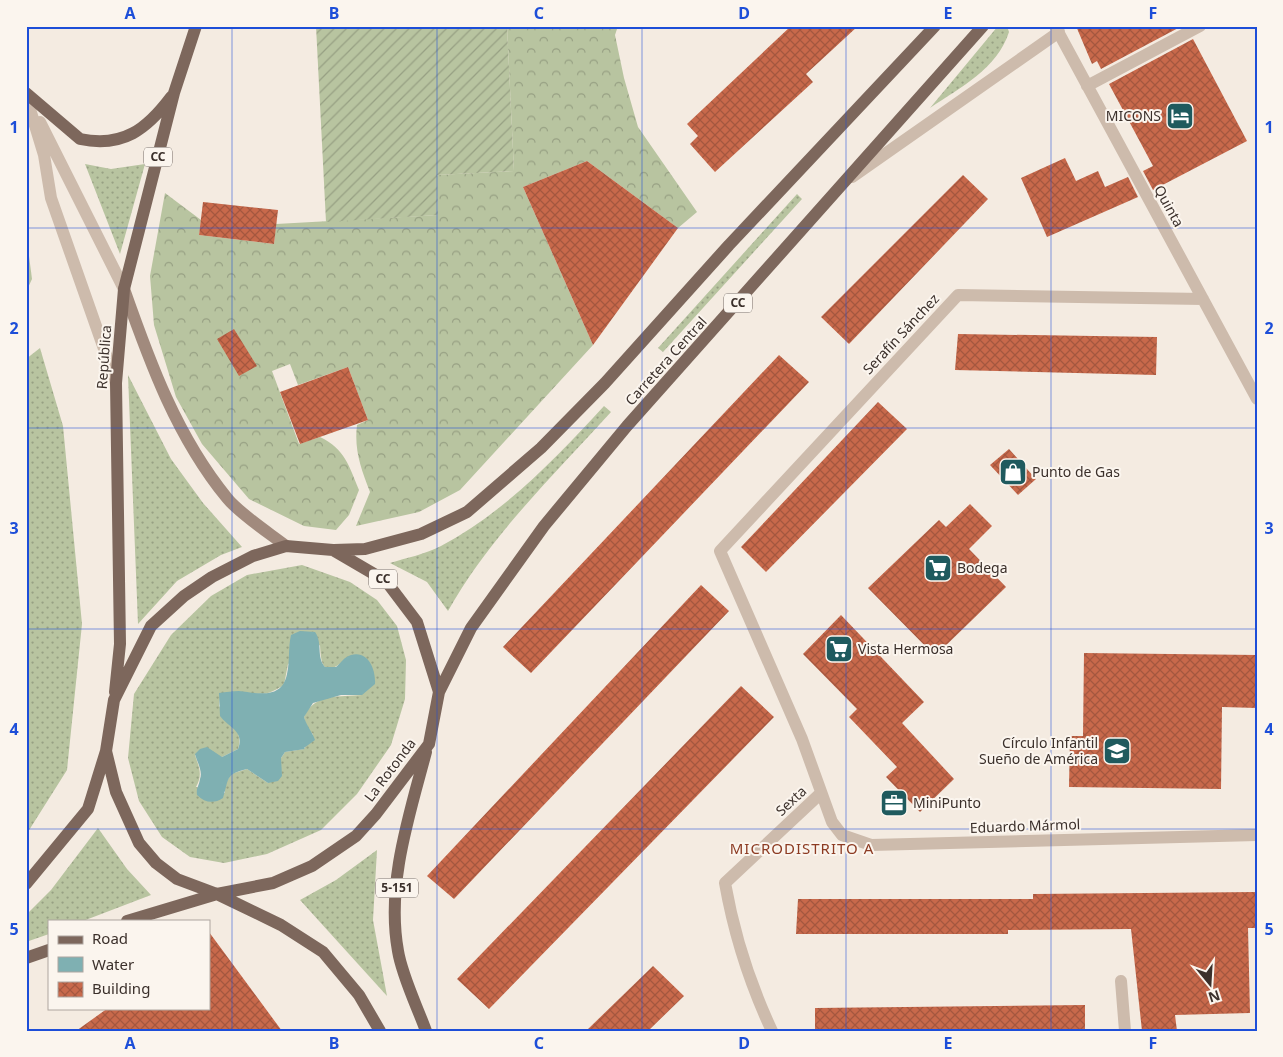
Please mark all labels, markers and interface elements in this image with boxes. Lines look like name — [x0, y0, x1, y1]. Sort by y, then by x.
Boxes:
text: A — [124, 2, 136, 24]
text: B — [329, 2, 339, 24]
text: C — [534, 2, 544, 24]
text: D — [738, 2, 750, 24]
text: E — [944, 2, 953, 24]
text: F — [1149, 2, 1157, 24]
hotel icon: MICONS — [1165, 101, 1195, 131]
place label: MICONS — [1106, 106, 1161, 125]
text: 1 — [9, 116, 19, 138]
text: 1 — [1264, 116, 1274, 138]
road number: CC — [144, 148, 172, 166]
street label: Quinta — [1150, 182, 1189, 230]
street label: Serafín Sánchez — [858, 289, 943, 378]
road number: CC — [724, 294, 752, 312]
street label: Carretera Central — [621, 312, 711, 409]
text: 2 — [9, 317, 19, 339]
text: 2 — [1264, 317, 1274, 339]
street label: República — [92, 324, 115, 390]
shop icon: Punto de Gas — [998, 457, 1028, 487]
place label: Punto de Gas — [1032, 462, 1120, 481]
text: 3 — [9, 517, 19, 539]
text: 3 — [1264, 517, 1274, 539]
supermarket icon: Bodega — [923, 553, 953, 583]
place label: Bodega — [957, 558, 1008, 577]
road number: CC — [369, 570, 397, 588]
supermarket icon: Vista Hermosa — [824, 634, 854, 664]
place label: Vista Hermosa — [858, 639, 953, 658]
text: 4 — [9, 718, 19, 740]
text: 4 — [1264, 718, 1274, 740]
place label: Círculo Infantil Sueño de América — [979, 733, 1098, 768]
street label: La Rotonda — [360, 734, 420, 805]
school or university icon: Círculo Infantil Sueño de América — [1102, 736, 1132, 766]
street label: Sexta — [771, 782, 810, 820]
office icon: MiniPunto — [879, 788, 909, 818]
place label: MiniPunto — [913, 793, 981, 812]
street label: Eduardo Mármol — [969, 814, 1081, 837]
district label: MICRODISTRITO A — [730, 838, 874, 858]
road number: 5-151 — [376, 878, 418, 898]
text: 5 — [9, 918, 19, 940]
text: 5 — [1264, 918, 1274, 940]
legend — [48, 920, 210, 1010]
text: Road — [92, 928, 128, 948]
text: Water — [92, 954, 134, 974]
north arrow — [1186, 960, 1236, 1010]
text: Building — [92, 978, 150, 998]
text: N — [1206, 986, 1223, 1008]
text: A — [124, 1032, 136, 1054]
text: B — [329, 1032, 339, 1054]
text: C — [534, 1032, 544, 1054]
text: D — [738, 1032, 750, 1054]
text: E — [944, 1032, 953, 1054]
text: F — [1149, 1032, 1157, 1054]

